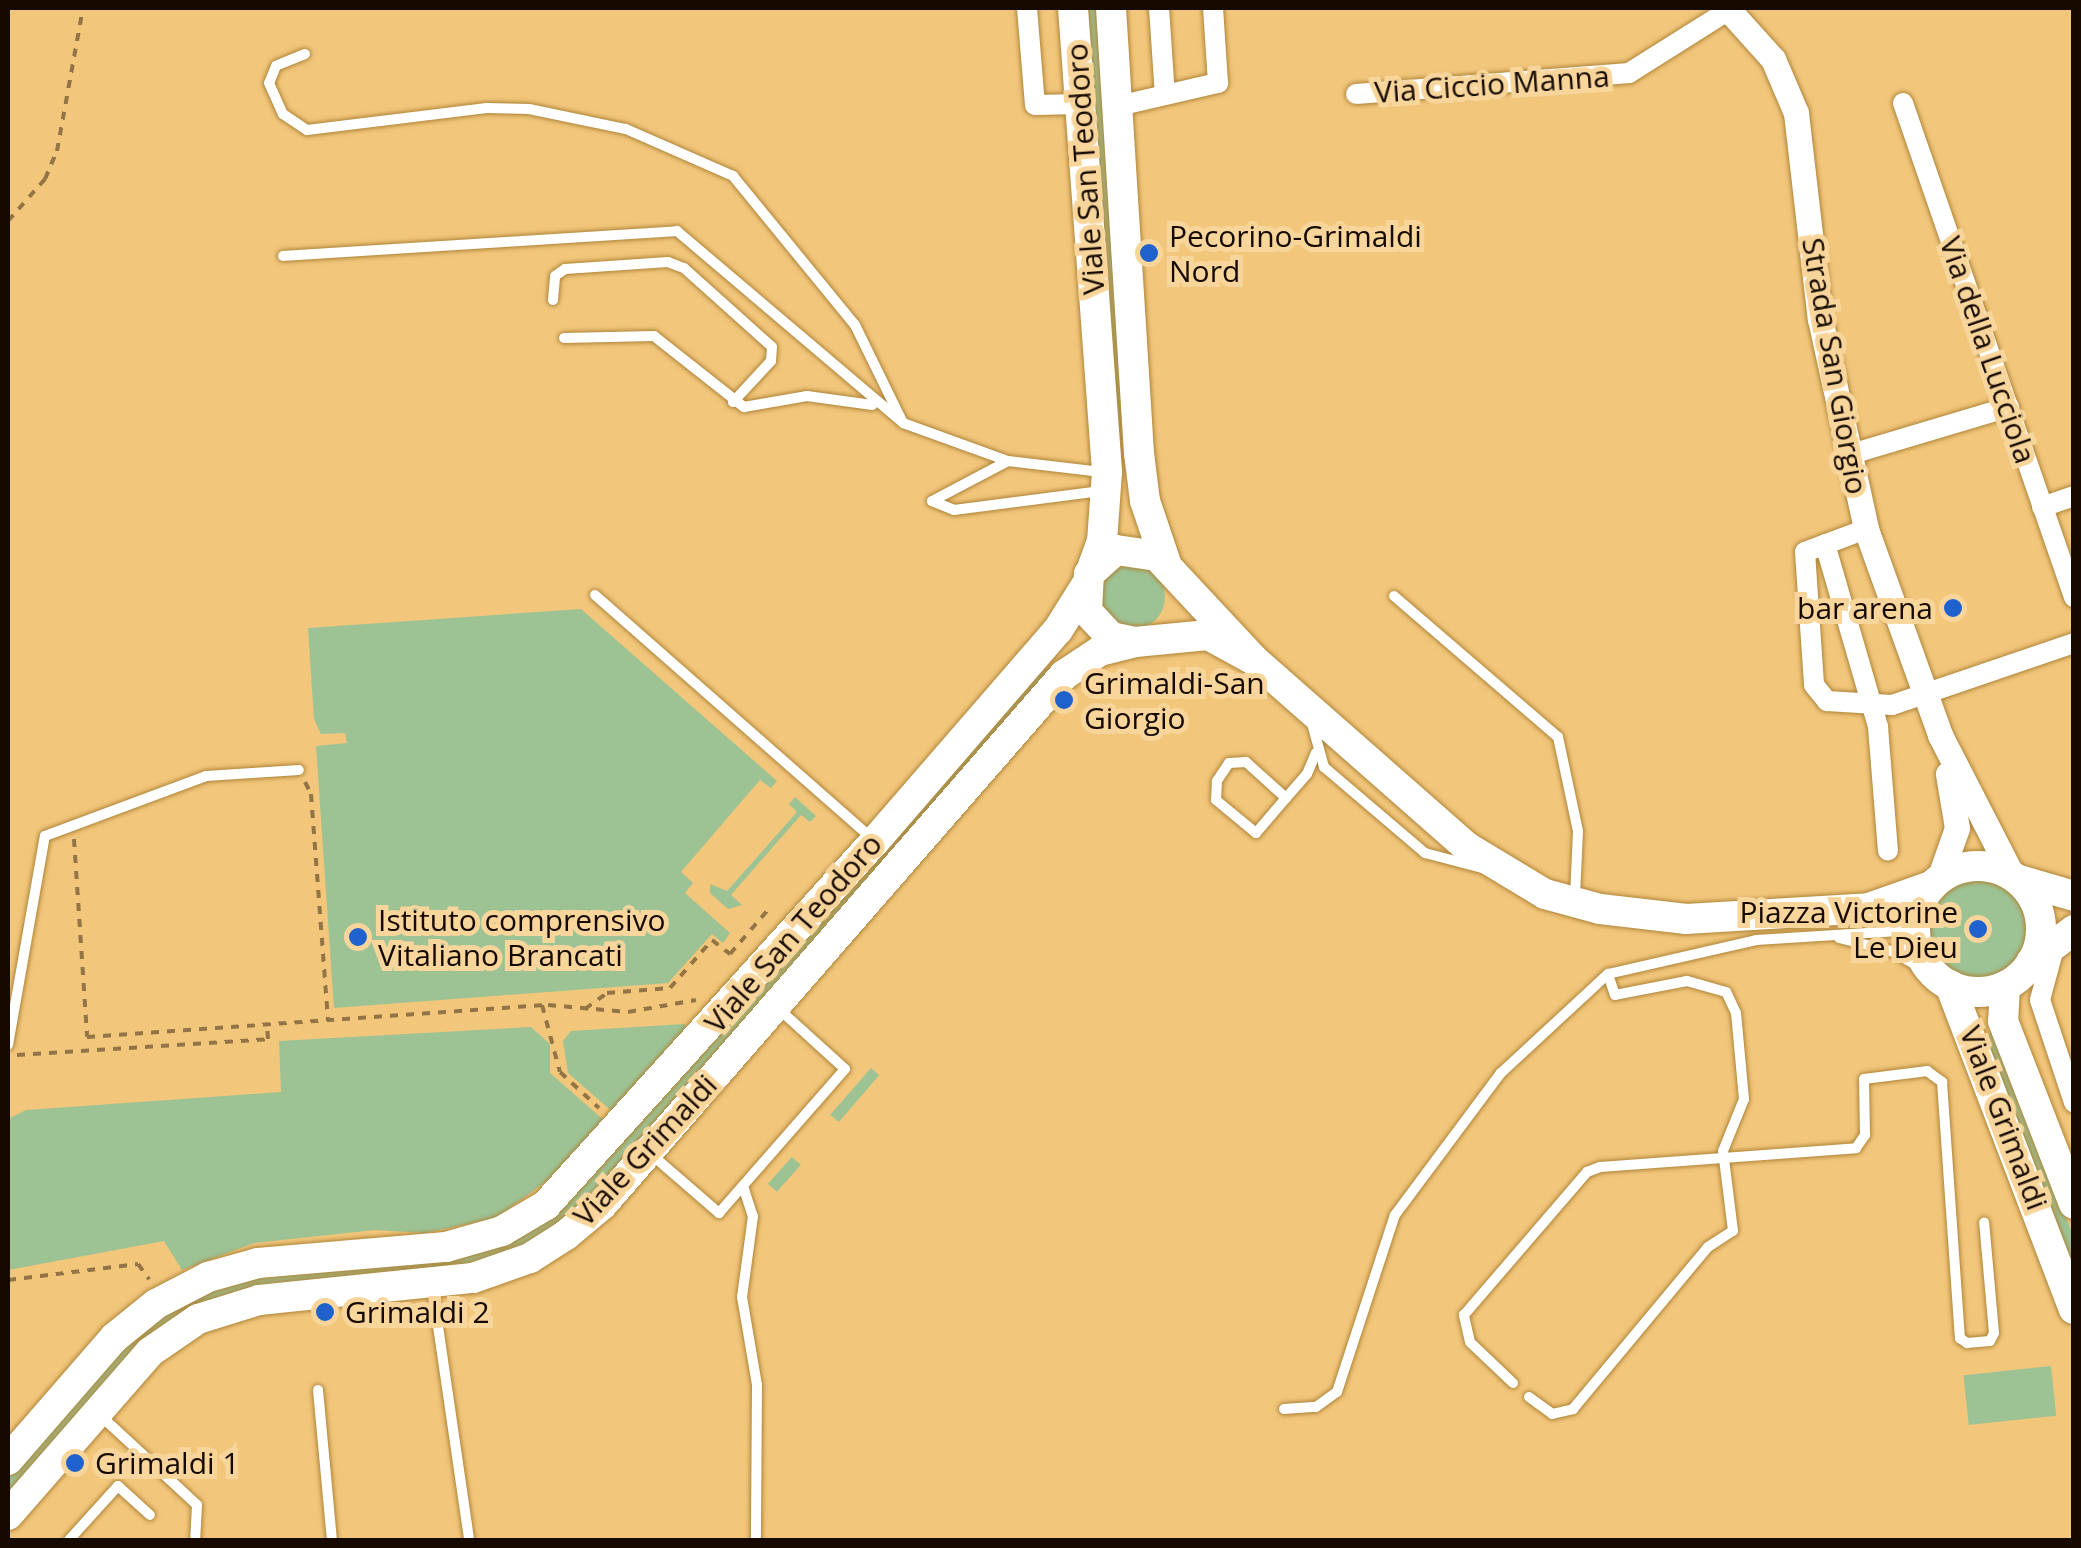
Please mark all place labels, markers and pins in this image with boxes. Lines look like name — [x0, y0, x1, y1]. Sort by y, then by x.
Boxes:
place label: Pecorino-Grimaldi Nord — [1169, 218, 1422, 288]
marker: Pecorino-Grimaldi Nord — [1138, 242, 1160, 264]
place label: bar arena — [1797, 590, 1933, 626]
marker: bar arena — [1942, 597, 1964, 619]
place label: Grimaldi-San Giorgio — [1084, 665, 1265, 736]
marker: Grimaldi-San Giorgio — [1053, 689, 1075, 711]
place label: Piazza Victorine Le Dieu — [1739, 894, 1958, 964]
place label: Istituto comprensivo Vitaliano Brancati — [378, 902, 666, 972]
marker: Piazza Victorine Le Dieu — [1967, 918, 1989, 940]
marker: Istituto comprensivo Vitaliano Brancati — [347, 926, 369, 948]
place label: Grimaldi 2 — [345, 1294, 490, 1330]
marker: Grimaldi 2 — [314, 1301, 336, 1323]
place label: Grimaldi 1 — [95, 1445, 240, 1481]
marker: Grimaldi 1 — [64, 1452, 86, 1474]

